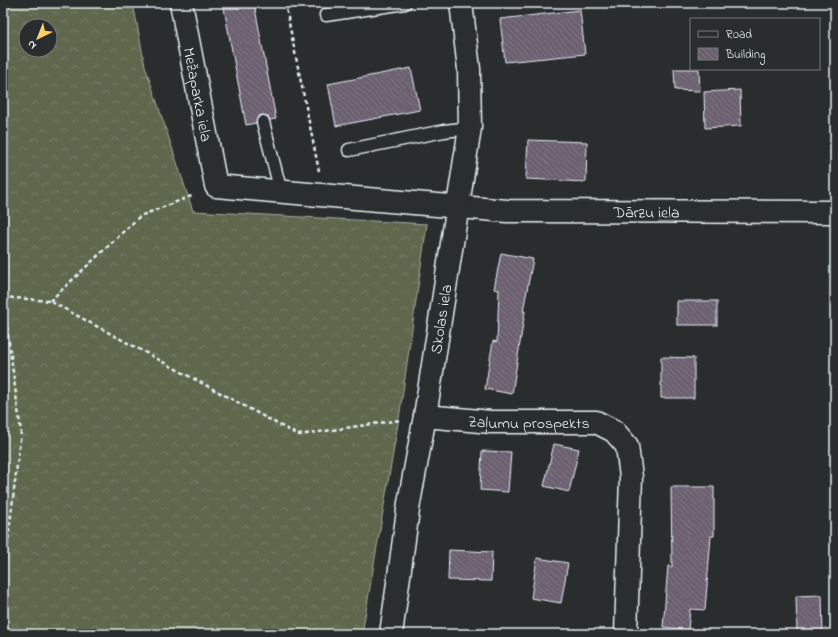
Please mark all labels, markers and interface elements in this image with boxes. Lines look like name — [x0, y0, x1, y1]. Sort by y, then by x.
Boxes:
north arrow — [18, 18, 58, 58]
legend — [690, 18, 820, 70]
text: Road — [726, 26, 752, 44]
text: N — [24, 36, 40, 53]
street label: Mežaparka iela — [176, 45, 217, 144]
text: Building — [725, 46, 765, 65]
street label: Dārzu iela — [613, 201, 680, 226]
street label: Skolas iela — [425, 283, 459, 356]
street label: Zaļumu prospekts — [467, 410, 590, 436]

